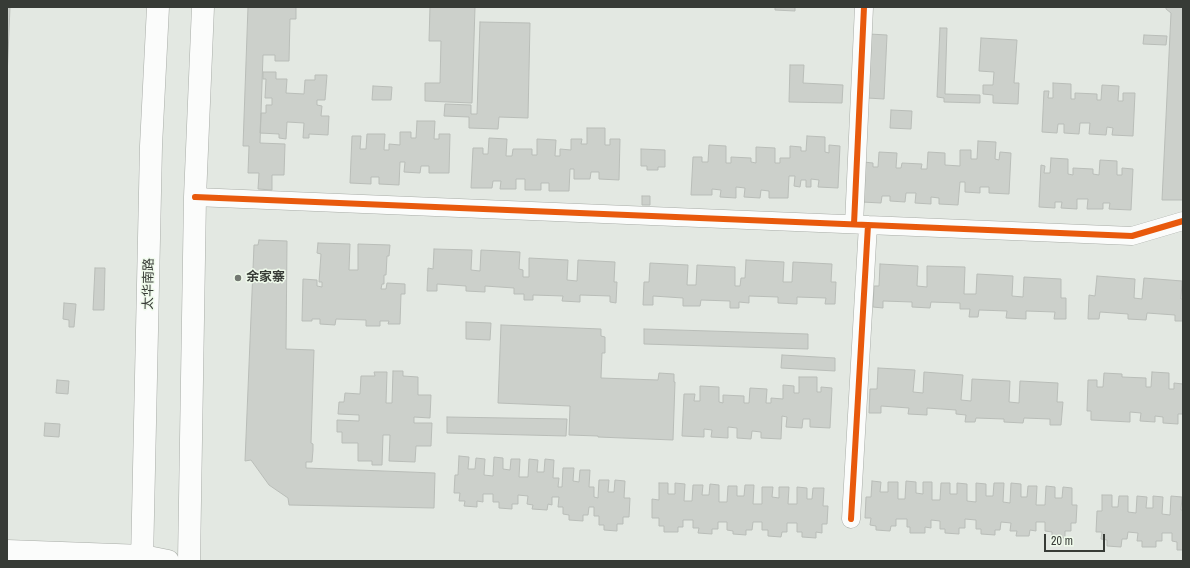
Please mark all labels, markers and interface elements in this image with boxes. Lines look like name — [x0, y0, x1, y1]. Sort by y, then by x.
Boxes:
street label: 太华南路 — [141, 258, 157, 310]
place label: 余家寨 — [246, 270, 285, 286]
marker: 余家寨 — [233, 273, 243, 283]
scale bar — [1046, 526, 1107, 552]
text: 20 m — [1051, 533, 1073, 549]

